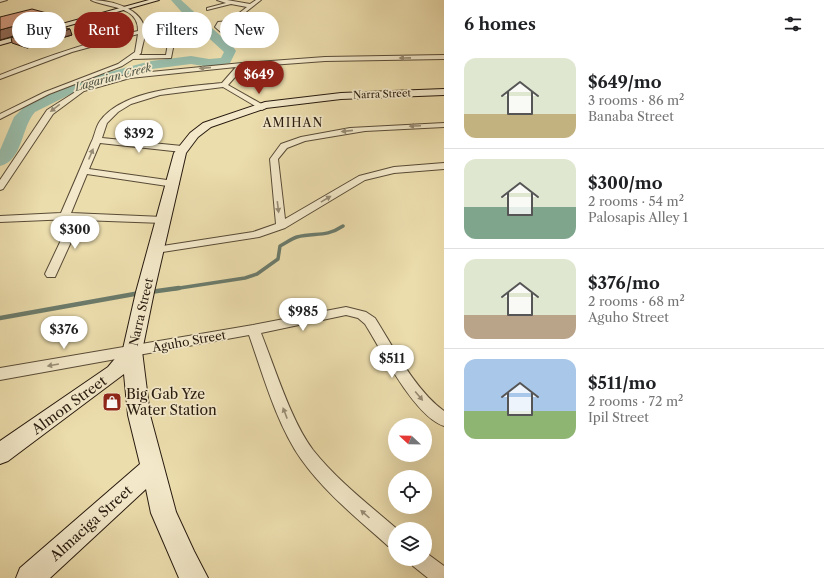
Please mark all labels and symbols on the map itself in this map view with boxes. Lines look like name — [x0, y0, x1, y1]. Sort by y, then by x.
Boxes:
one-way arrow — [398, 55, 411, 61]
water label: Lagarian Creek — [72, 60, 153, 94]
pin: $649 — [235, 61, 283, 95]
one-way arrow — [199, 65, 211, 72]
street label: Narra Street — [353, 86, 412, 102]
one-way arrow — [50, 104, 61, 112]
district label: AMIHAN — [262, 115, 323, 130]
pin: $392 — [115, 120, 163, 154]
one-way arrow — [408, 123, 421, 129]
one-way arrow — [340, 127, 353, 134]
one-way arrow — [88, 149, 94, 160]
one-way arrow — [320, 195, 332, 202]
one-way arrow — [275, 201, 282, 213]
pin: $300 — [51, 216, 99, 250]
street label: Narra Street — [126, 276, 156, 347]
pin: $985 — [279, 298, 327, 332]
pin: $376 — [40, 316, 88, 350]
street label: Aguho Street — [150, 327, 228, 355]
pin: $511 — [368, 345, 416, 379]
one-way arrow — [46, 362, 59, 368]
street label: Almon Street — [27, 372, 110, 439]
place label: Big Gab Yze Water Station — [125, 385, 217, 419]
shop icon: Big Gab Yze Water Station — [101, 391, 123, 413]
one-way arrow — [415, 391, 424, 401]
one-way arrow — [282, 406, 288, 418]
north arrow — [388, 418, 432, 462]
street label: Almaciga Street — [45, 481, 136, 565]
one-way arrow — [360, 509, 370, 518]

